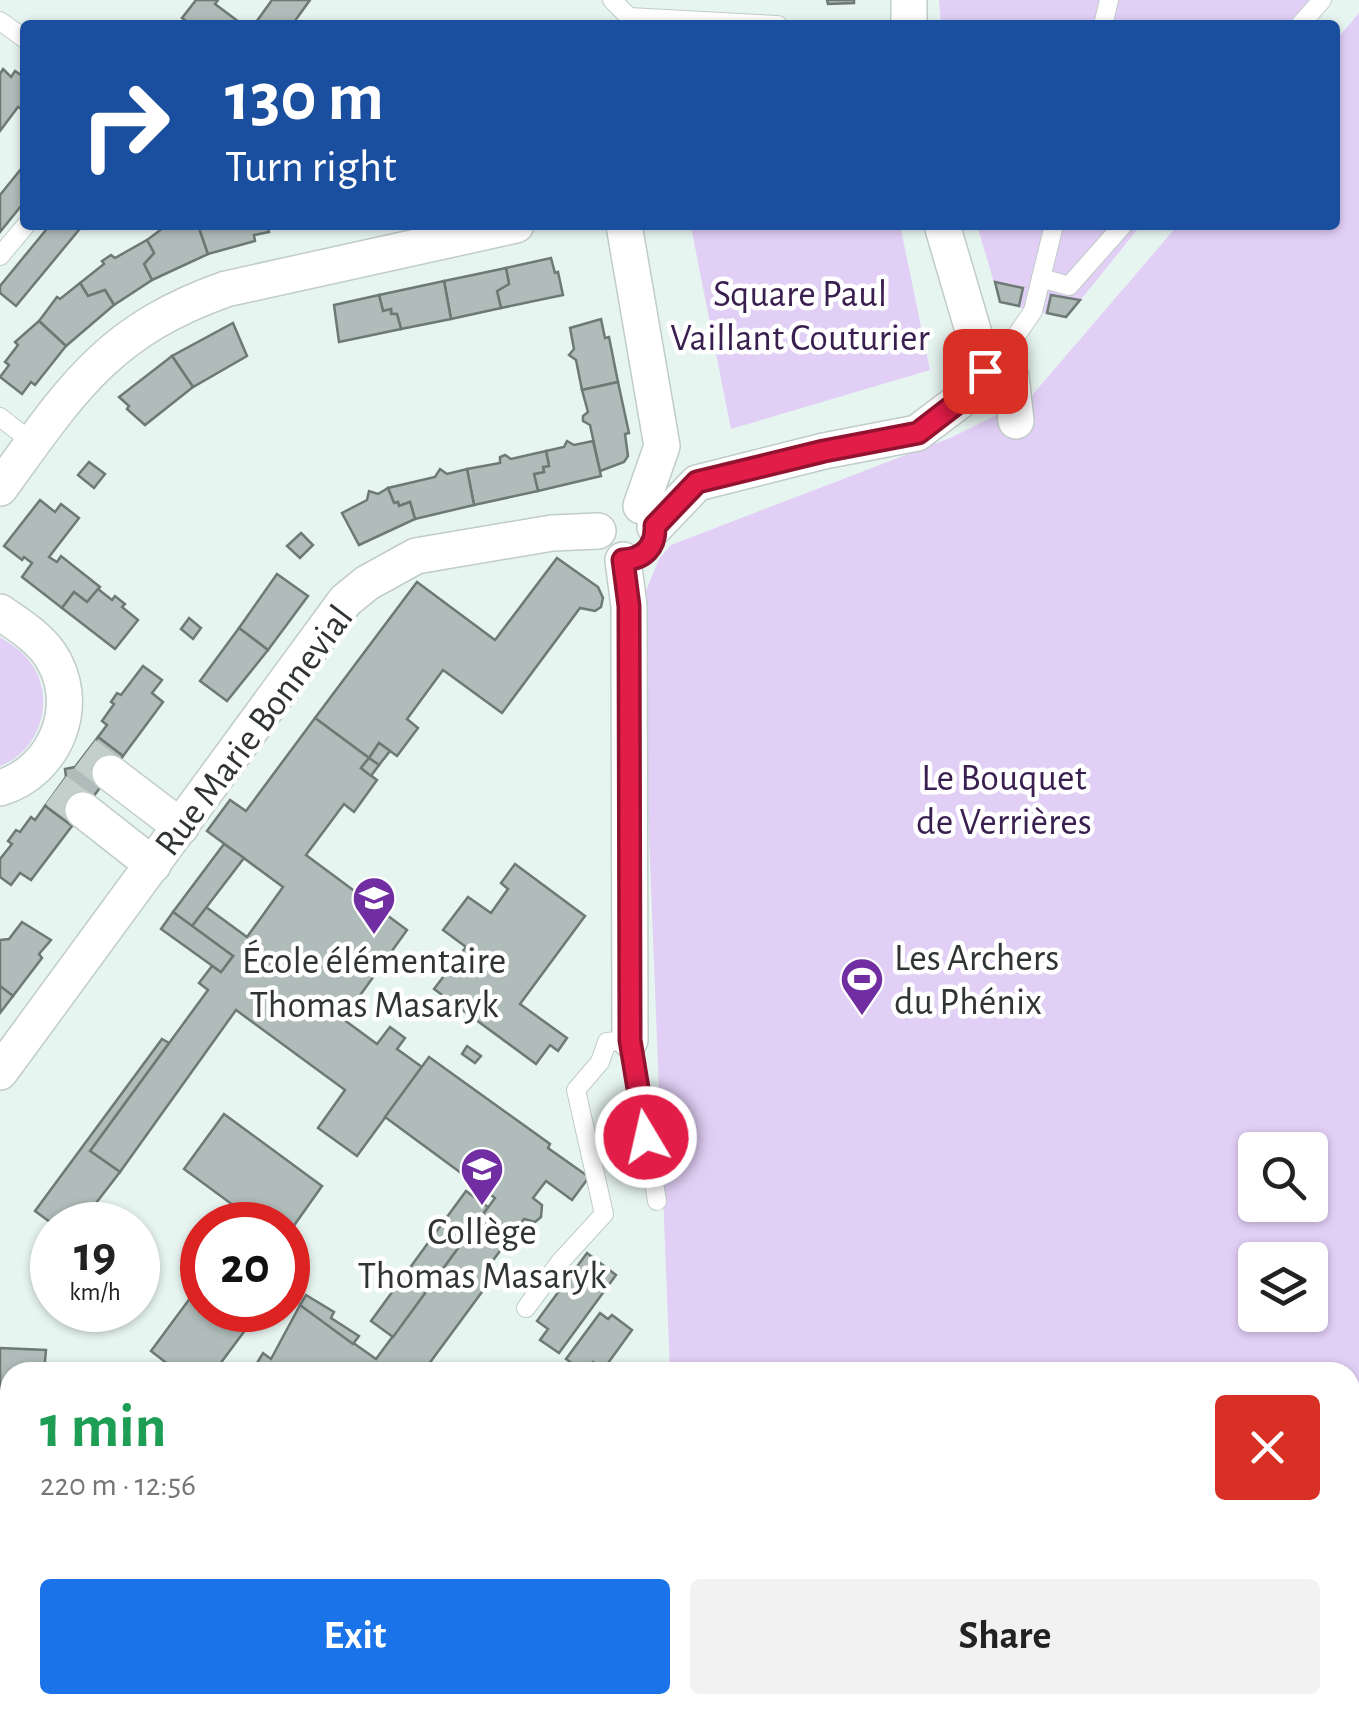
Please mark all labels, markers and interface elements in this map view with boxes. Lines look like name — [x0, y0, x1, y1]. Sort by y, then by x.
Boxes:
icon: right — [60, 60, 190, 190]
text: 130 m — [225, 63, 384, 133]
text: Turn right — [225, 145, 397, 190]
park label: Square Paul Vaillant Couturier — [670, 276, 930, 358]
pin — [943, 329, 1028, 414]
icon: arrive — [958, 344, 1013, 399]
street label: Rue Marie Bonnevial — [148, 599, 361, 863]
park label: Le Bouquet de Verrières — [916, 760, 1092, 842]
school or university icon: École élémentaire Thomas Masaryk — [351, 875, 397, 936]
place label: École élémentaire Thomas Masaryk — [242, 939, 506, 1025]
place label: Les Archers du Phénix — [894, 940, 1059, 1022]
sports icon: Les Archers du Phénix — [839, 956, 885, 1017]
position arrow — [594, 1085, 698, 1189]
map controls — [1238, 1132, 1328, 1332]
button: search — [1238, 1132, 1328, 1222]
school or university icon: Collège Thomas Masaryk — [459, 1146, 505, 1207]
speed limit sign: 20 — [180, 1202, 310, 1332]
place label: Collège Thomas Masaryk — [357, 1214, 607, 1296]
text: 19 — [74, 1230, 116, 1280]
button: layers — [1238, 1242, 1328, 1332]
text: km/h — [69, 1280, 121, 1305]
button: close — [1215, 1395, 1320, 1500]
text: 1 min — [40, 1398, 166, 1458]
text: 220 m · 12:56 — [40, 1469, 196, 1501]
button: Exit — [40, 1579, 670, 1694]
button: Share — [690, 1579, 1320, 1694]

